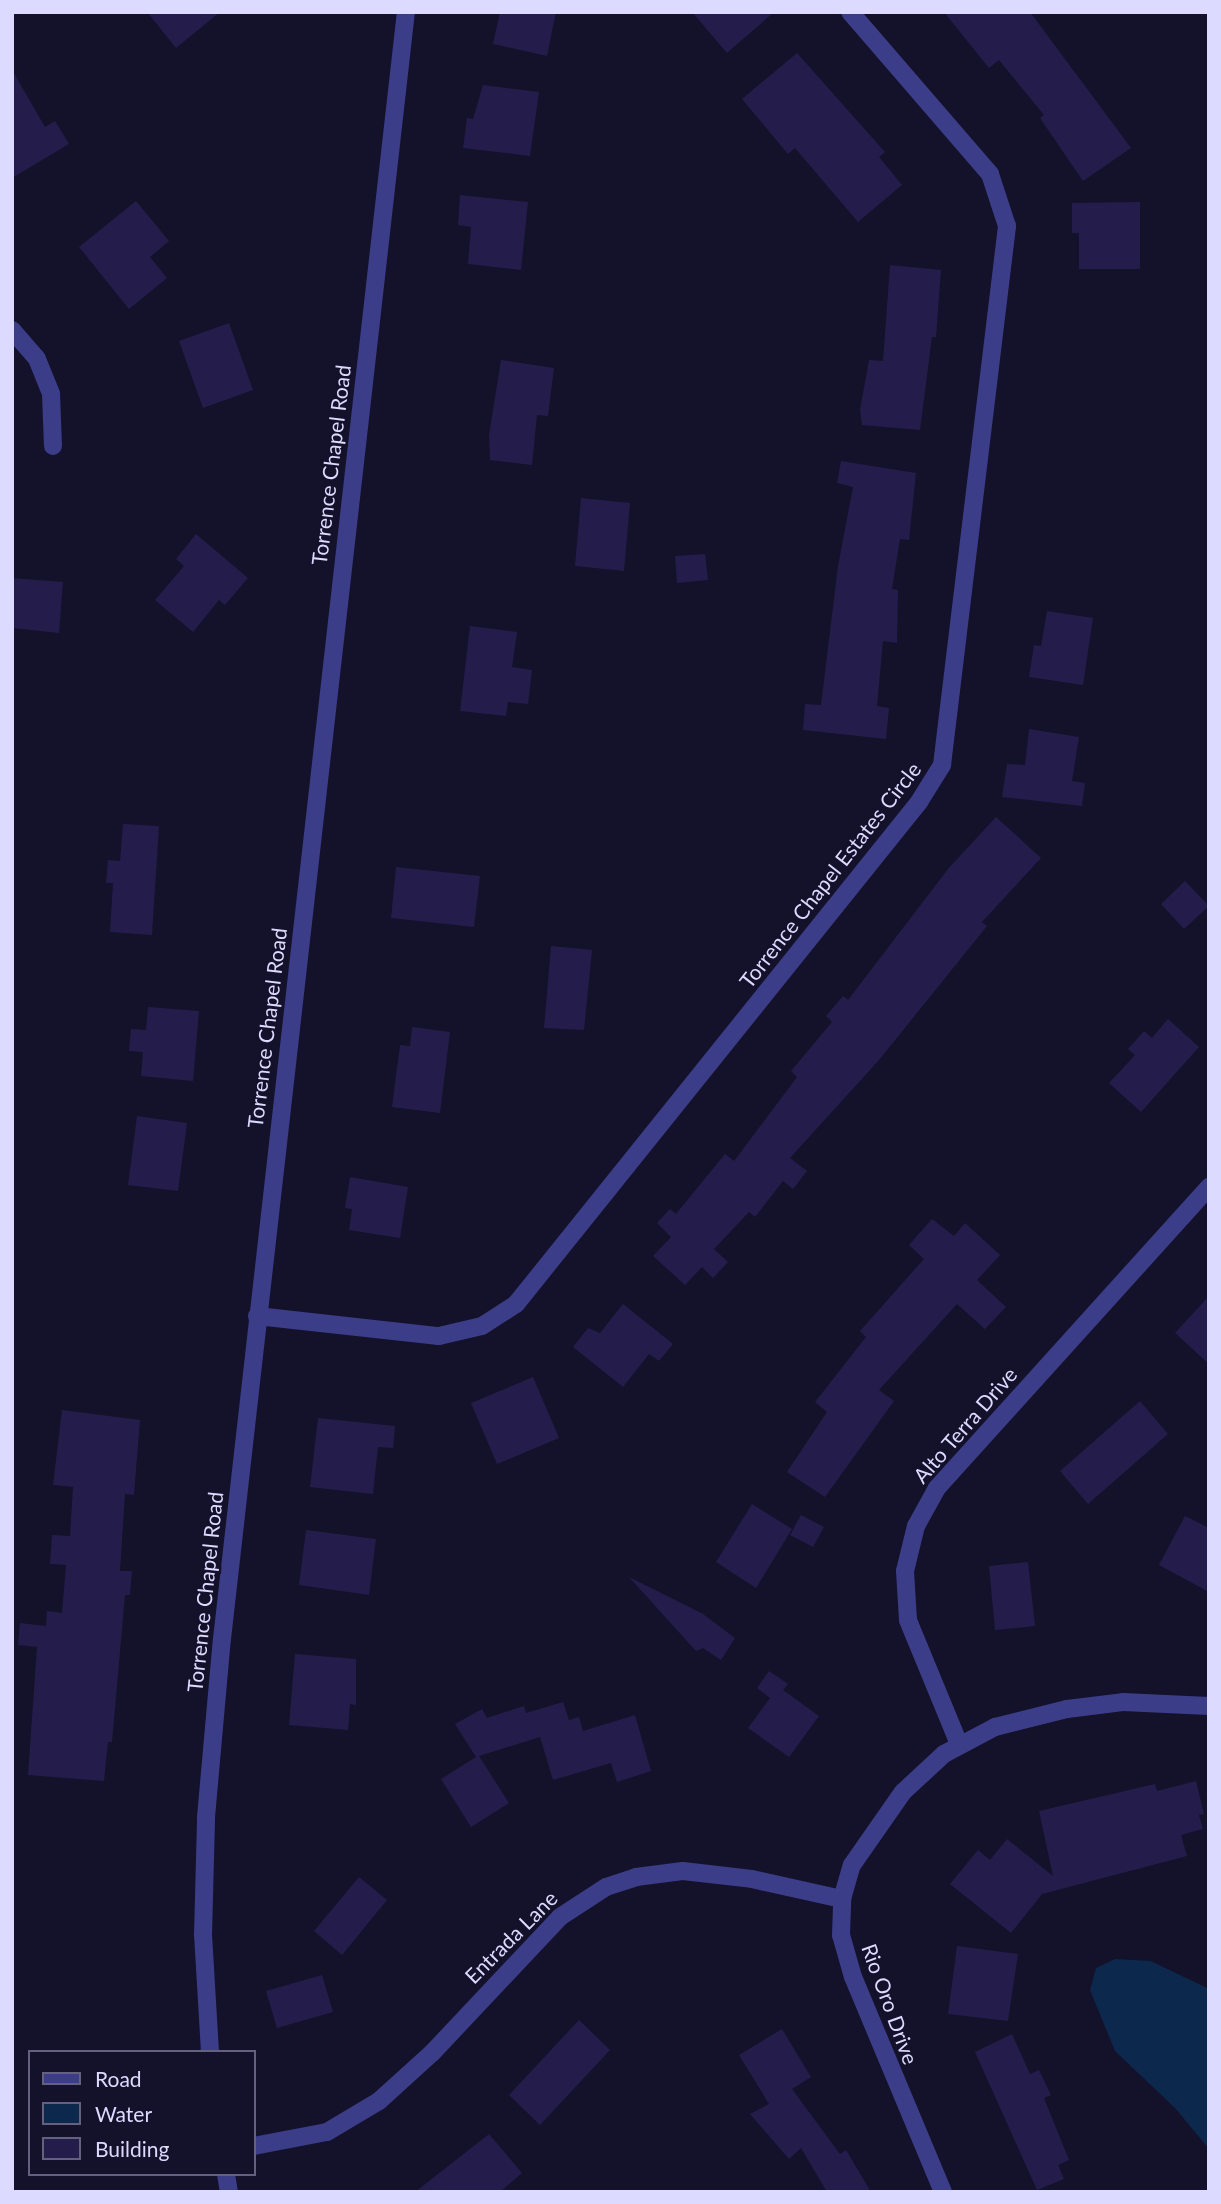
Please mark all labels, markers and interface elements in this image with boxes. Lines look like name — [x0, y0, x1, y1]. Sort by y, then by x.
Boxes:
street label: Torrence Chapel Road — [306, 363, 356, 567]
street label: Torrence Chapel Estates Circle — [734, 757, 926, 993]
street label: Torrence Chapel Road — [242, 926, 292, 1130]
street label: Alto Terra Drive — [908, 1362, 1022, 1488]
street label: Torrence Chapel Road — [182, 1490, 228, 1694]
street label: Entrada Lane — [460, 1886, 562, 1988]
street label: Rio Oro Drive — [857, 1940, 923, 2068]
legend — [28, 2050, 256, 2176]
text: Road — [95, 2066, 142, 2091]
text: Water — [95, 2101, 152, 2126]
text: Building — [95, 2136, 170, 2161]

